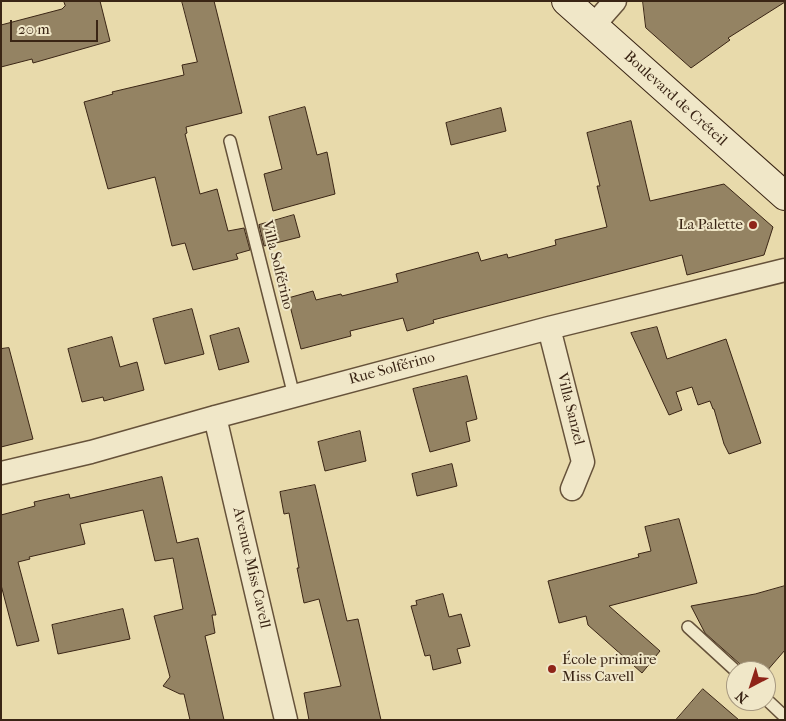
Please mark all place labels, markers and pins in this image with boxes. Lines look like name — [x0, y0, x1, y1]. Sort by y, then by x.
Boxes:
place label: La Palette — [678, 216, 743, 234]
marker: La Palette — [747, 219, 759, 231]
place label: École primaire Miss Cavell — [562, 651, 656, 686]
marker: École primaire Miss Cavell — [546, 663, 558, 675]

